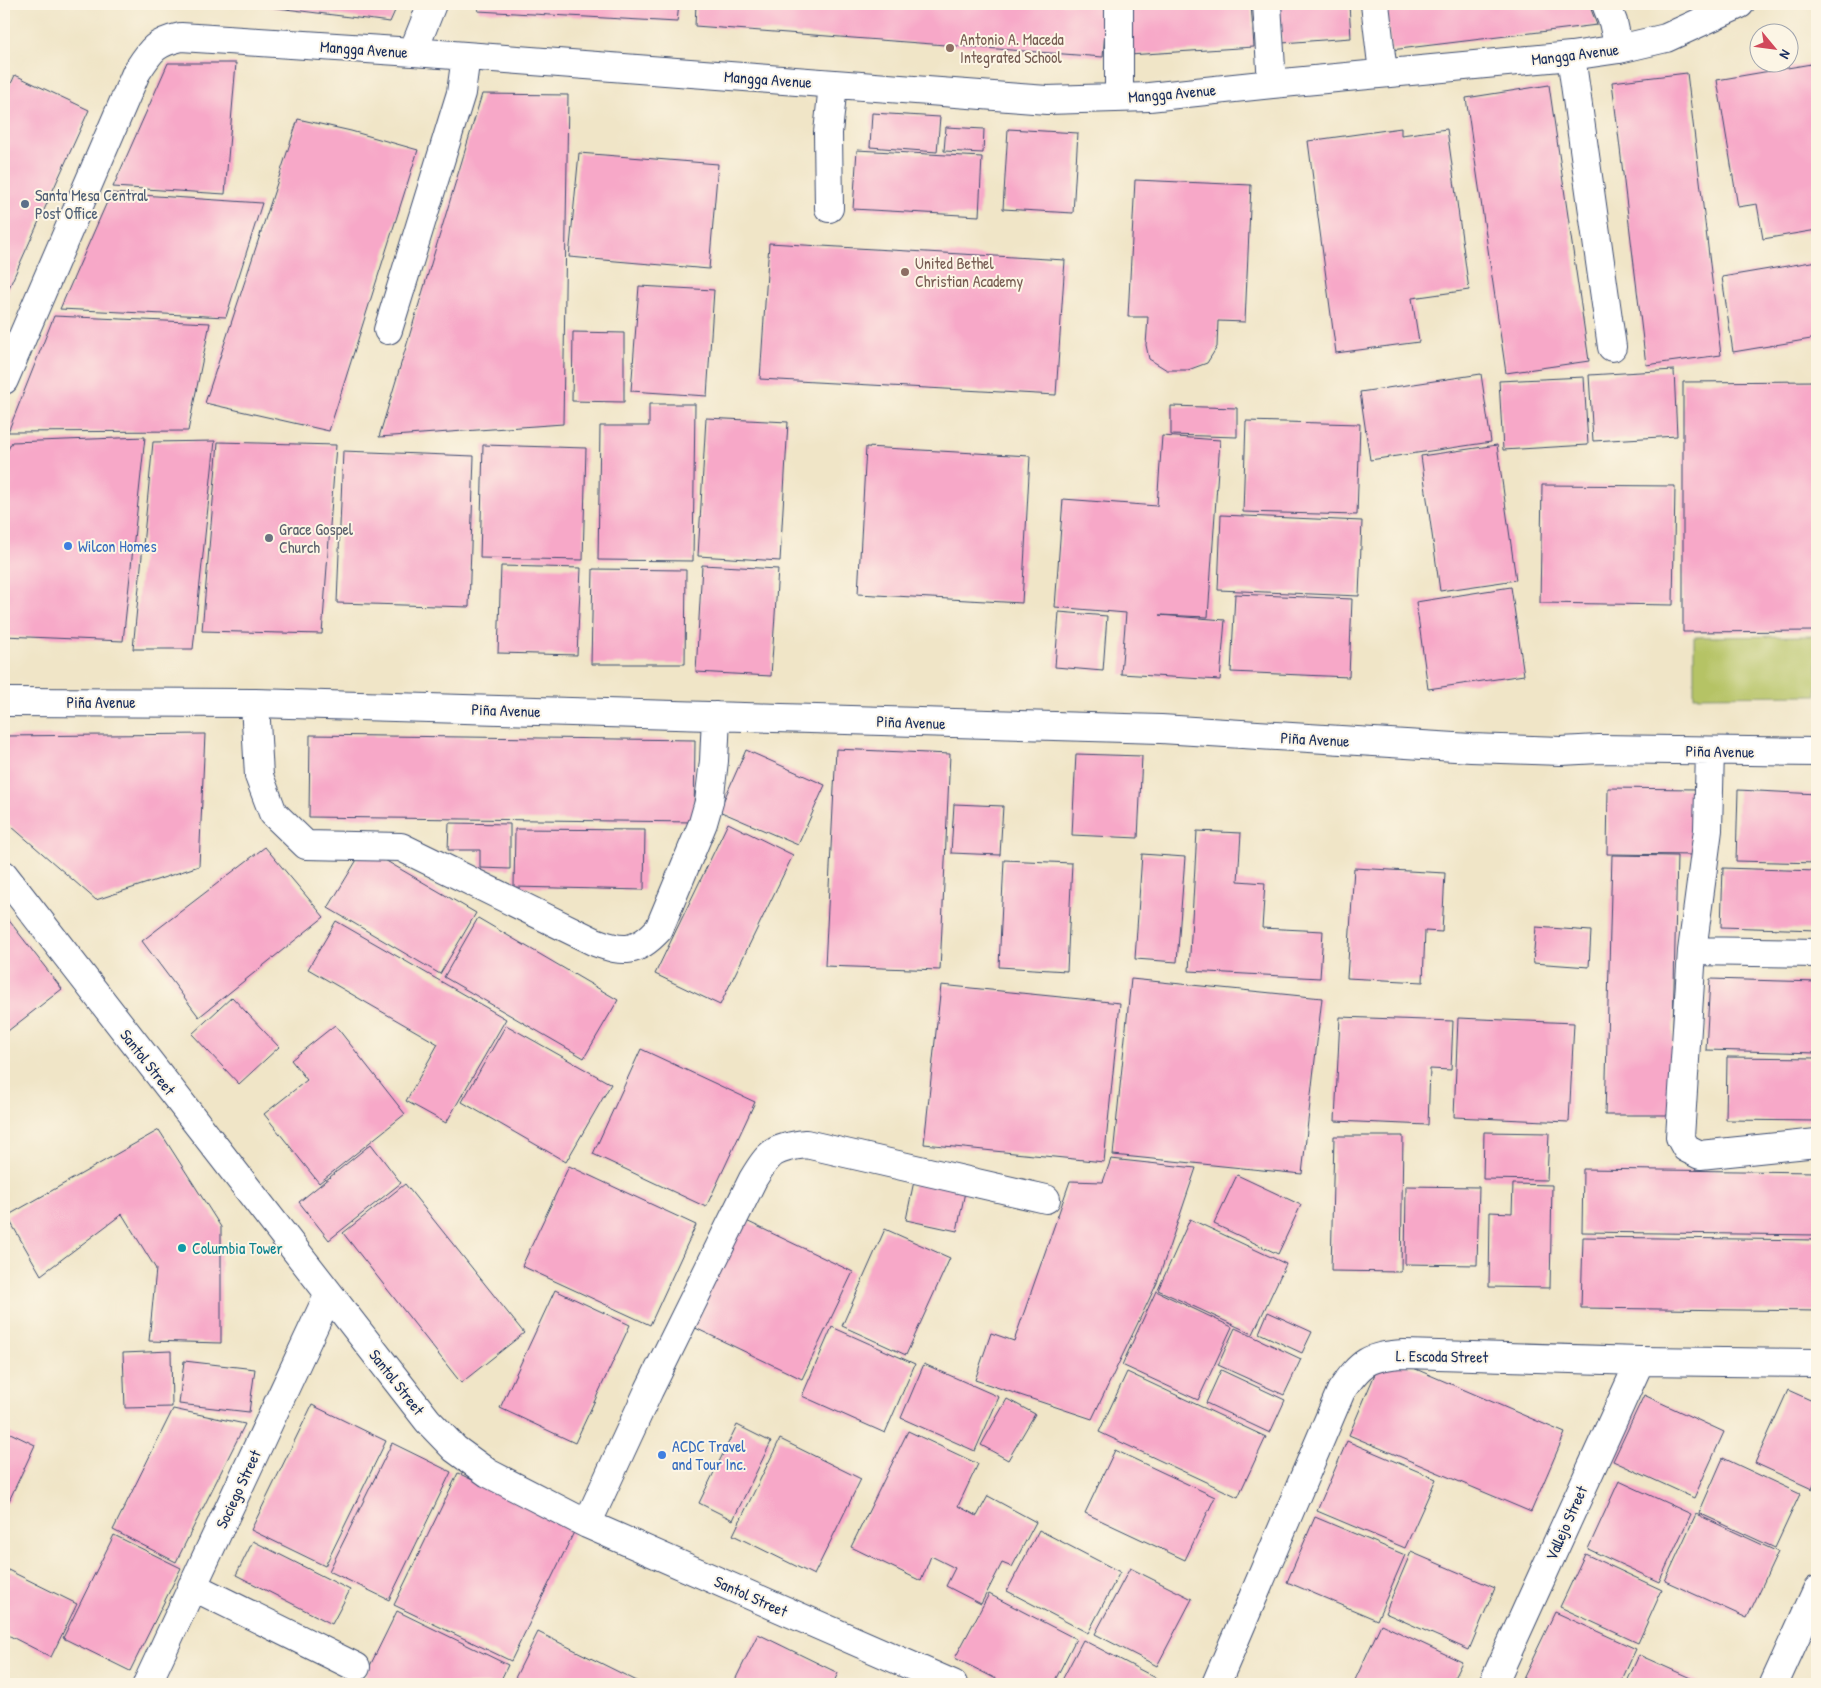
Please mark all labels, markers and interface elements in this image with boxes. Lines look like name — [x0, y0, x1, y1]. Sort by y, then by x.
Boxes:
north arrow — [1748, 22, 1798, 72]
place label: Antonio A. Maceda Integrated School — [960, 28, 1064, 68]
street label: Mangga Avenue — [319, 35, 409, 63]
street label: Mangga Avenue — [1530, 38, 1621, 70]
marker: Antonio A. Maceda Integrated School — [944, 42, 956, 54]
text: N — [1775, 47, 1796, 63]
street label: Mangga Avenue — [723, 65, 813, 93]
street label: Mangga Avenue — [1127, 78, 1217, 108]
place label: Santa Mesa Central Post Office — [35, 184, 149, 224]
marker: Santa Mesa Central Post Office — [19, 198, 31, 210]
place label: United Bethel Christian Academy — [915, 252, 1023, 292]
marker: United Bethel Christian Academy — [899, 266, 911, 278]
place label: Grace Gospel Church — [279, 518, 354, 558]
marker: Grace Gospel Church — [263, 532, 275, 544]
place label: Wilcon Homes — [78, 535, 157, 557]
marker: Wilcon Homes — [62, 540, 74, 552]
street label: Piña Avenue — [66, 691, 136, 713]
street label: Piña Avenue — [471, 698, 542, 722]
street label: Piña Avenue — [876, 710, 947, 734]
street label: Piña Avenue — [1280, 726, 1351, 752]
street label: Piña Avenue — [1685, 739, 1755, 763]
street label: Santol Street — [115, 1025, 181, 1100]
place label: Columbia Tower — [192, 1237, 283, 1259]
marker: Columbia Tower — [176, 1242, 188, 1254]
street label: L. Escoda Street — [1396, 1344, 1489, 1368]
street label: Santol Street — [364, 1345, 430, 1420]
place label: ACDC Travel and Tour Inc. — [672, 1435, 746, 1475]
street label: Sociego Street — [210, 1446, 266, 1532]
marker: ACDC Travel and Tour Inc. — [656, 1449, 668, 1461]
street label: Vallejo Street — [1540, 1482, 1592, 1564]
street label: Santol Street — [711, 1570, 792, 1622]

